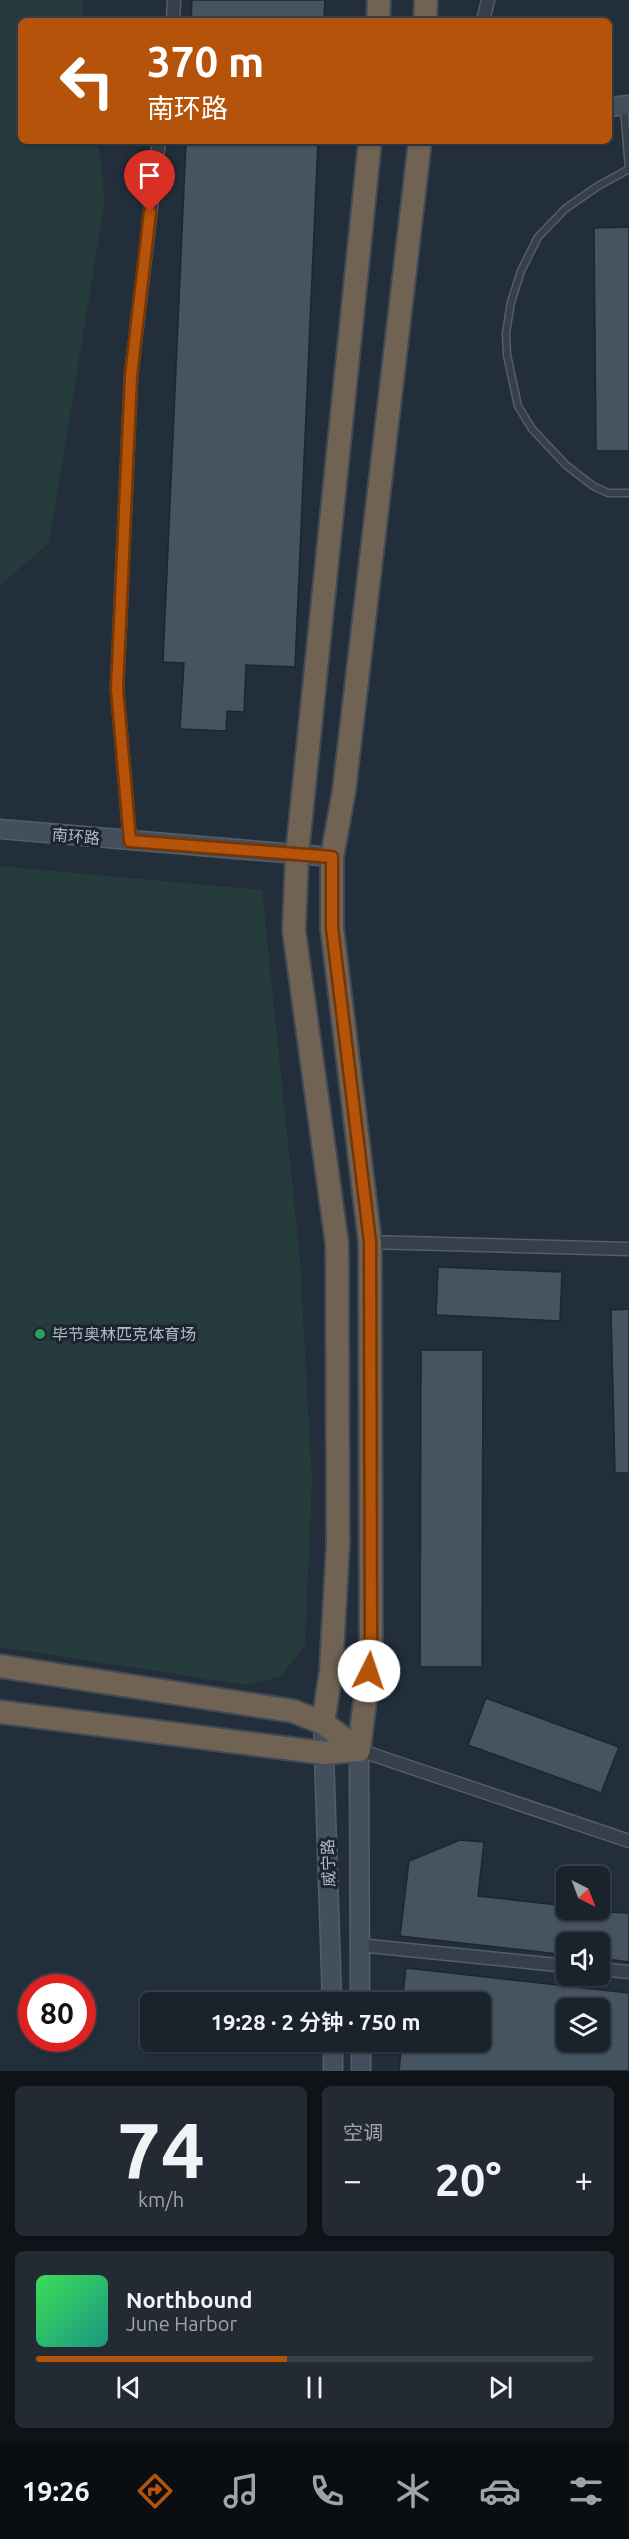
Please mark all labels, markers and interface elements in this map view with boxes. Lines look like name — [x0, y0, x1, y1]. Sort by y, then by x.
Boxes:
text: 370 m — [147, 38, 264, 85]
icon: left — [48, 42, 126, 120]
text: 南环路 — [147, 93, 228, 123]
pin — [124, 150, 175, 212]
icon: arrive — [133, 159, 166, 192]
street label: 南环路 — [51, 825, 101, 847]
place label: 毕节奥林匹克体育场 — [52, 1325, 196, 1343]
marker: 毕节奥林匹克体育场 — [33, 1327, 47, 1341]
position arrow — [337, 1639, 401, 1703]
street label: 威宁路 — [318, 1839, 338, 1887]
north arrow — [556, 1866, 610, 1920]
map controls — [556, 1866, 610, 2052]
button: sound — [556, 1932, 610, 1986]
speed limit sign: 80 — [18, 1974, 96, 2052]
button: layers — [556, 1998, 610, 2052]
text: 19:28 · 2 分钟 · 750 m — [211, 2009, 420, 2034]
text: 74 — [117, 2105, 205, 2193]
text: 空调 — [343, 2121, 383, 2144]
text: 20° — [435, 2154, 501, 2205]
text: − — [343, 2161, 362, 2198]
text: + — [574, 2161, 593, 2198]
text: km/h — [138, 2188, 184, 2211]
text: Northbound — [126, 2287, 252, 2312]
text: June Harbor — [126, 2312, 237, 2335]
icon: previous — [112, 2371, 145, 2404]
icon: pause — [298, 2371, 331, 2404]
icon: next — [484, 2371, 517, 2404]
icon: directions — [134, 2470, 176, 2512]
icon: music — [220, 2470, 262, 2512]
icon: phone — [306, 2470, 348, 2512]
icon: climate — [392, 2470, 434, 2512]
icon: car — [479, 2470, 521, 2512]
icon: filters — [565, 2470, 607, 2512]
text: 19:26 — [22, 2476, 90, 2506]

